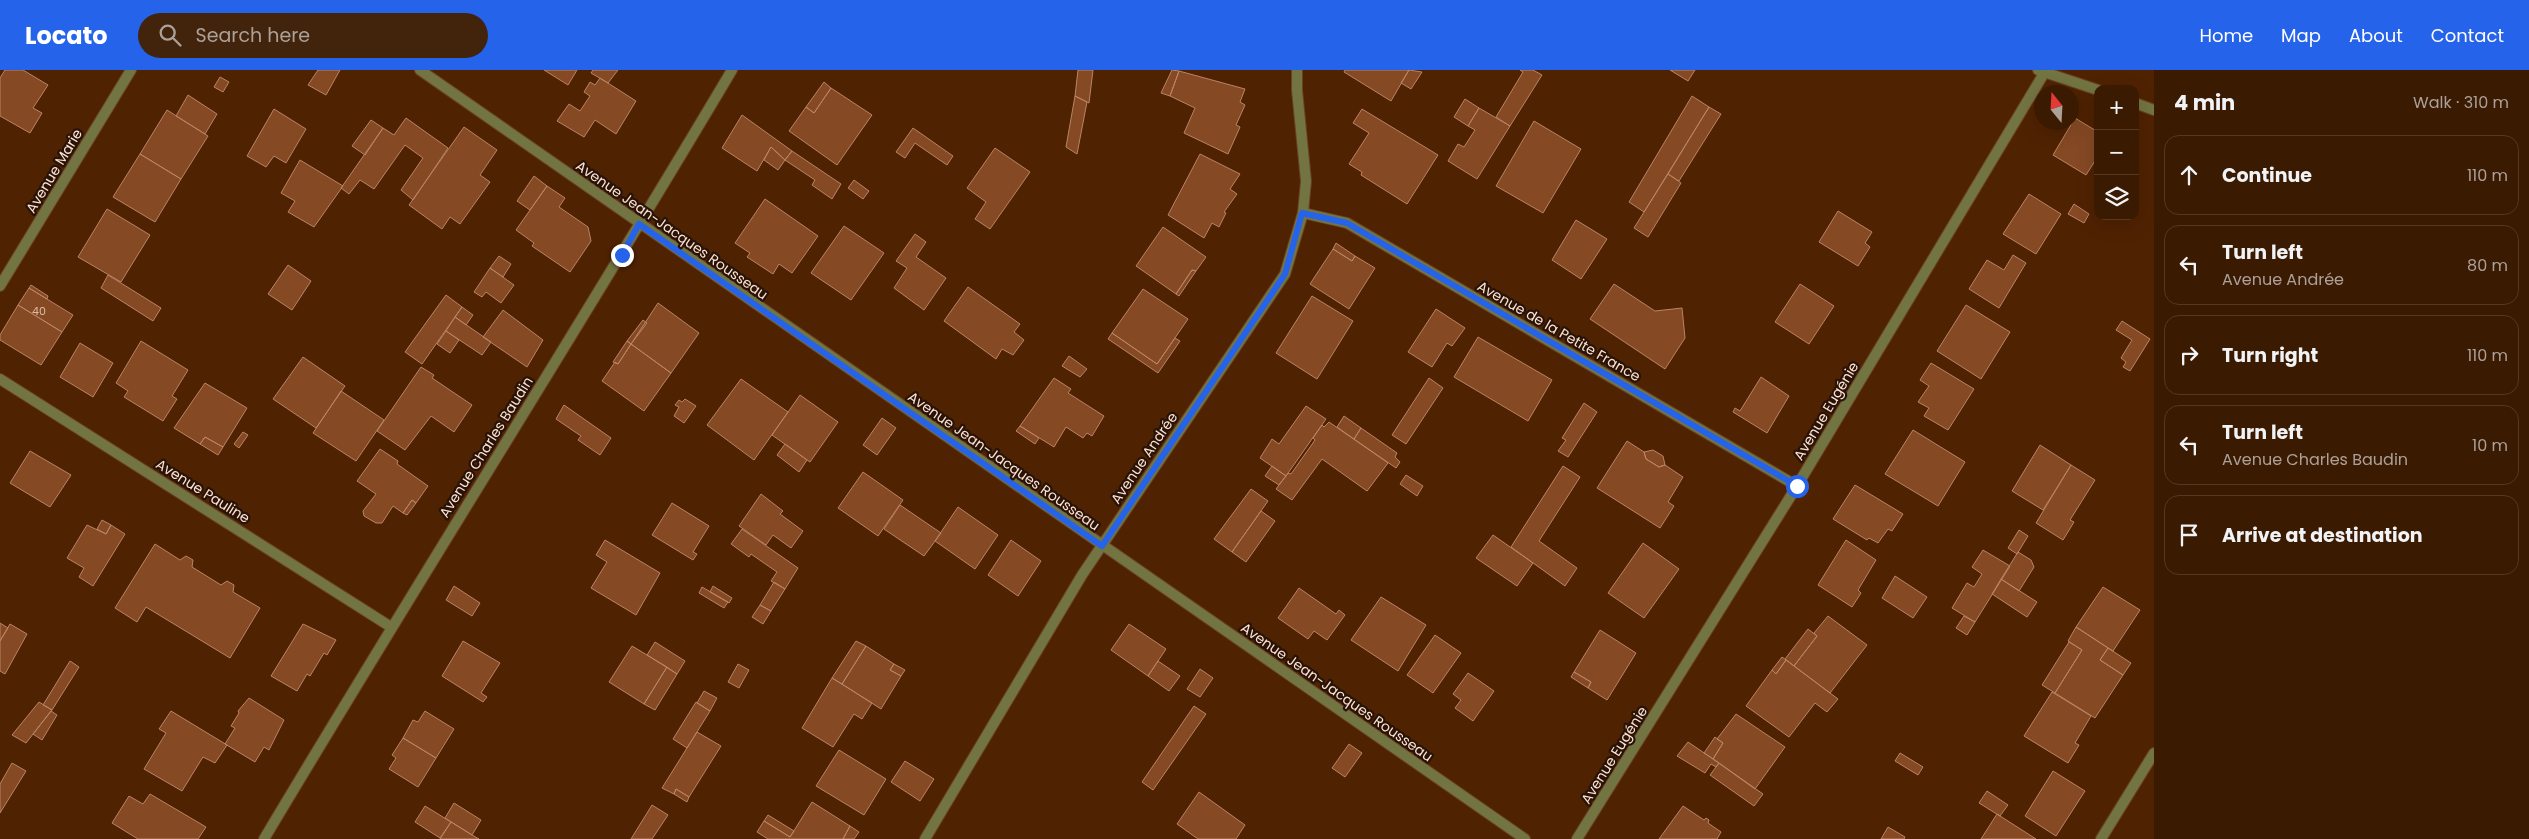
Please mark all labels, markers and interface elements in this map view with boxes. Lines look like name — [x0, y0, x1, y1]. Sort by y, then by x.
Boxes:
search box — [138, 13, 488, 58]
text: Locato — [25, 19, 108, 52]
icon: search — [156, 21, 184, 49]
text: Search here — [196, 22, 310, 49]
text: Home — [2199, 23, 2253, 48]
text: Map — [2281, 23, 2321, 48]
text: About — [2349, 23, 2403, 48]
text: Contact — [2431, 23, 2504, 48]
north arrow — [2034, 85, 2079, 130]
map controls — [2094, 85, 2139, 220]
button: + — [2094, 85, 2139, 130]
text: 4 min — [2174, 88, 2235, 117]
text: Walk · 310 m — [2413, 91, 2509, 114]
street label: Avenue Marie — [21, 125, 87, 217]
button: − — [2094, 130, 2139, 175]
street label: Avenue Jean-Jacques Rousseau — [572, 156, 772, 304]
icon: ahead — [2175, 161, 2203, 189]
text: Continue — [2222, 162, 2312, 189]
text: 110 m — [2467, 164, 2508, 187]
button: layers — [2094, 175, 2139, 220]
text: Turn left — [2222, 239, 2303, 266]
route end — [611, 244, 634, 267]
icon: left — [2175, 251, 2203, 279]
text: 80 m — [2467, 254, 2508, 277]
text: Avenue Andrée — [2222, 268, 2344, 291]
street label: Avenue de la Petite France — [1474, 276, 1645, 386]
house number: 40 — [32, 303, 46, 319]
icon: right — [2175, 341, 2203, 369]
text: Turn right — [2222, 342, 2318, 369]
text: 110 m — [2467, 344, 2508, 367]
street label: Avenue Eugénie — [1789, 358, 1863, 464]
street label: Avenue Charles Baudin — [434, 373, 538, 521]
street label: Avenue Jean-Jacques Rousseau — [904, 387, 1104, 535]
street label: Avenue Andrée — [1106, 408, 1182, 508]
text: Turn left — [2222, 419, 2303, 446]
icon: left — [2175, 431, 2203, 459]
text: 10 m — [2472, 434, 2508, 457]
text: Avenue Charles Baudin — [2222, 448, 2408, 471]
street label: Avenue Pauline — [152, 454, 254, 528]
route start — [1786, 475, 1809, 498]
icon: arrive — [2175, 521, 2203, 549]
text: Arrive at destination — [2222, 522, 2423, 549]
street label: Avenue Jean-Jacques Rousseau — [1237, 618, 1437, 766]
street label: Avenue Eugénie — [1576, 702, 1652, 808]

